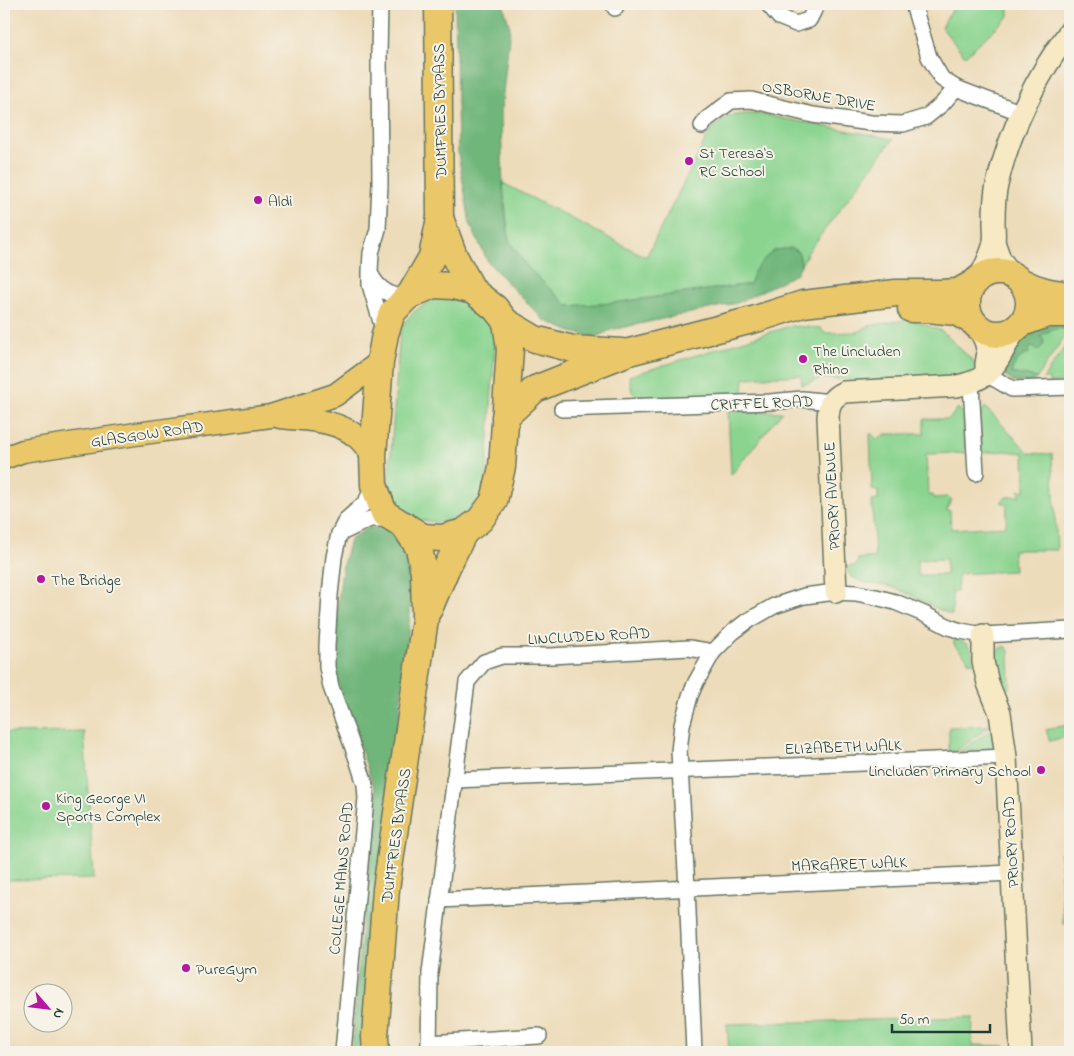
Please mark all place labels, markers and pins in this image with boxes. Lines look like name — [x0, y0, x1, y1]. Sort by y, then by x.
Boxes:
place label: St Teresa's RC School — [699, 142, 774, 184]
marker: St Teresa's RC School — [683, 155, 695, 167]
place label: Aldi — [268, 190, 293, 214]
marker: Aldi — [252, 194, 264, 206]
place label: The Lincluden Rhino — [813, 340, 901, 382]
marker: The Lincluden Rhino — [797, 353, 809, 365]
place label: The Bridge — [51, 569, 122, 593]
marker: The Bridge — [35, 573, 47, 585]
place label: Lincluden Primary School — [868, 760, 1031, 784]
marker: Lincluden Primary School — [1035, 764, 1047, 776]
place label: King George VI Sports Complex — [56, 787, 161, 829]
marker: King George VI Sports Complex — [40, 800, 52, 812]
place label: PureGym — [196, 958, 257, 982]
marker: PureGym — [180, 962, 192, 974]

